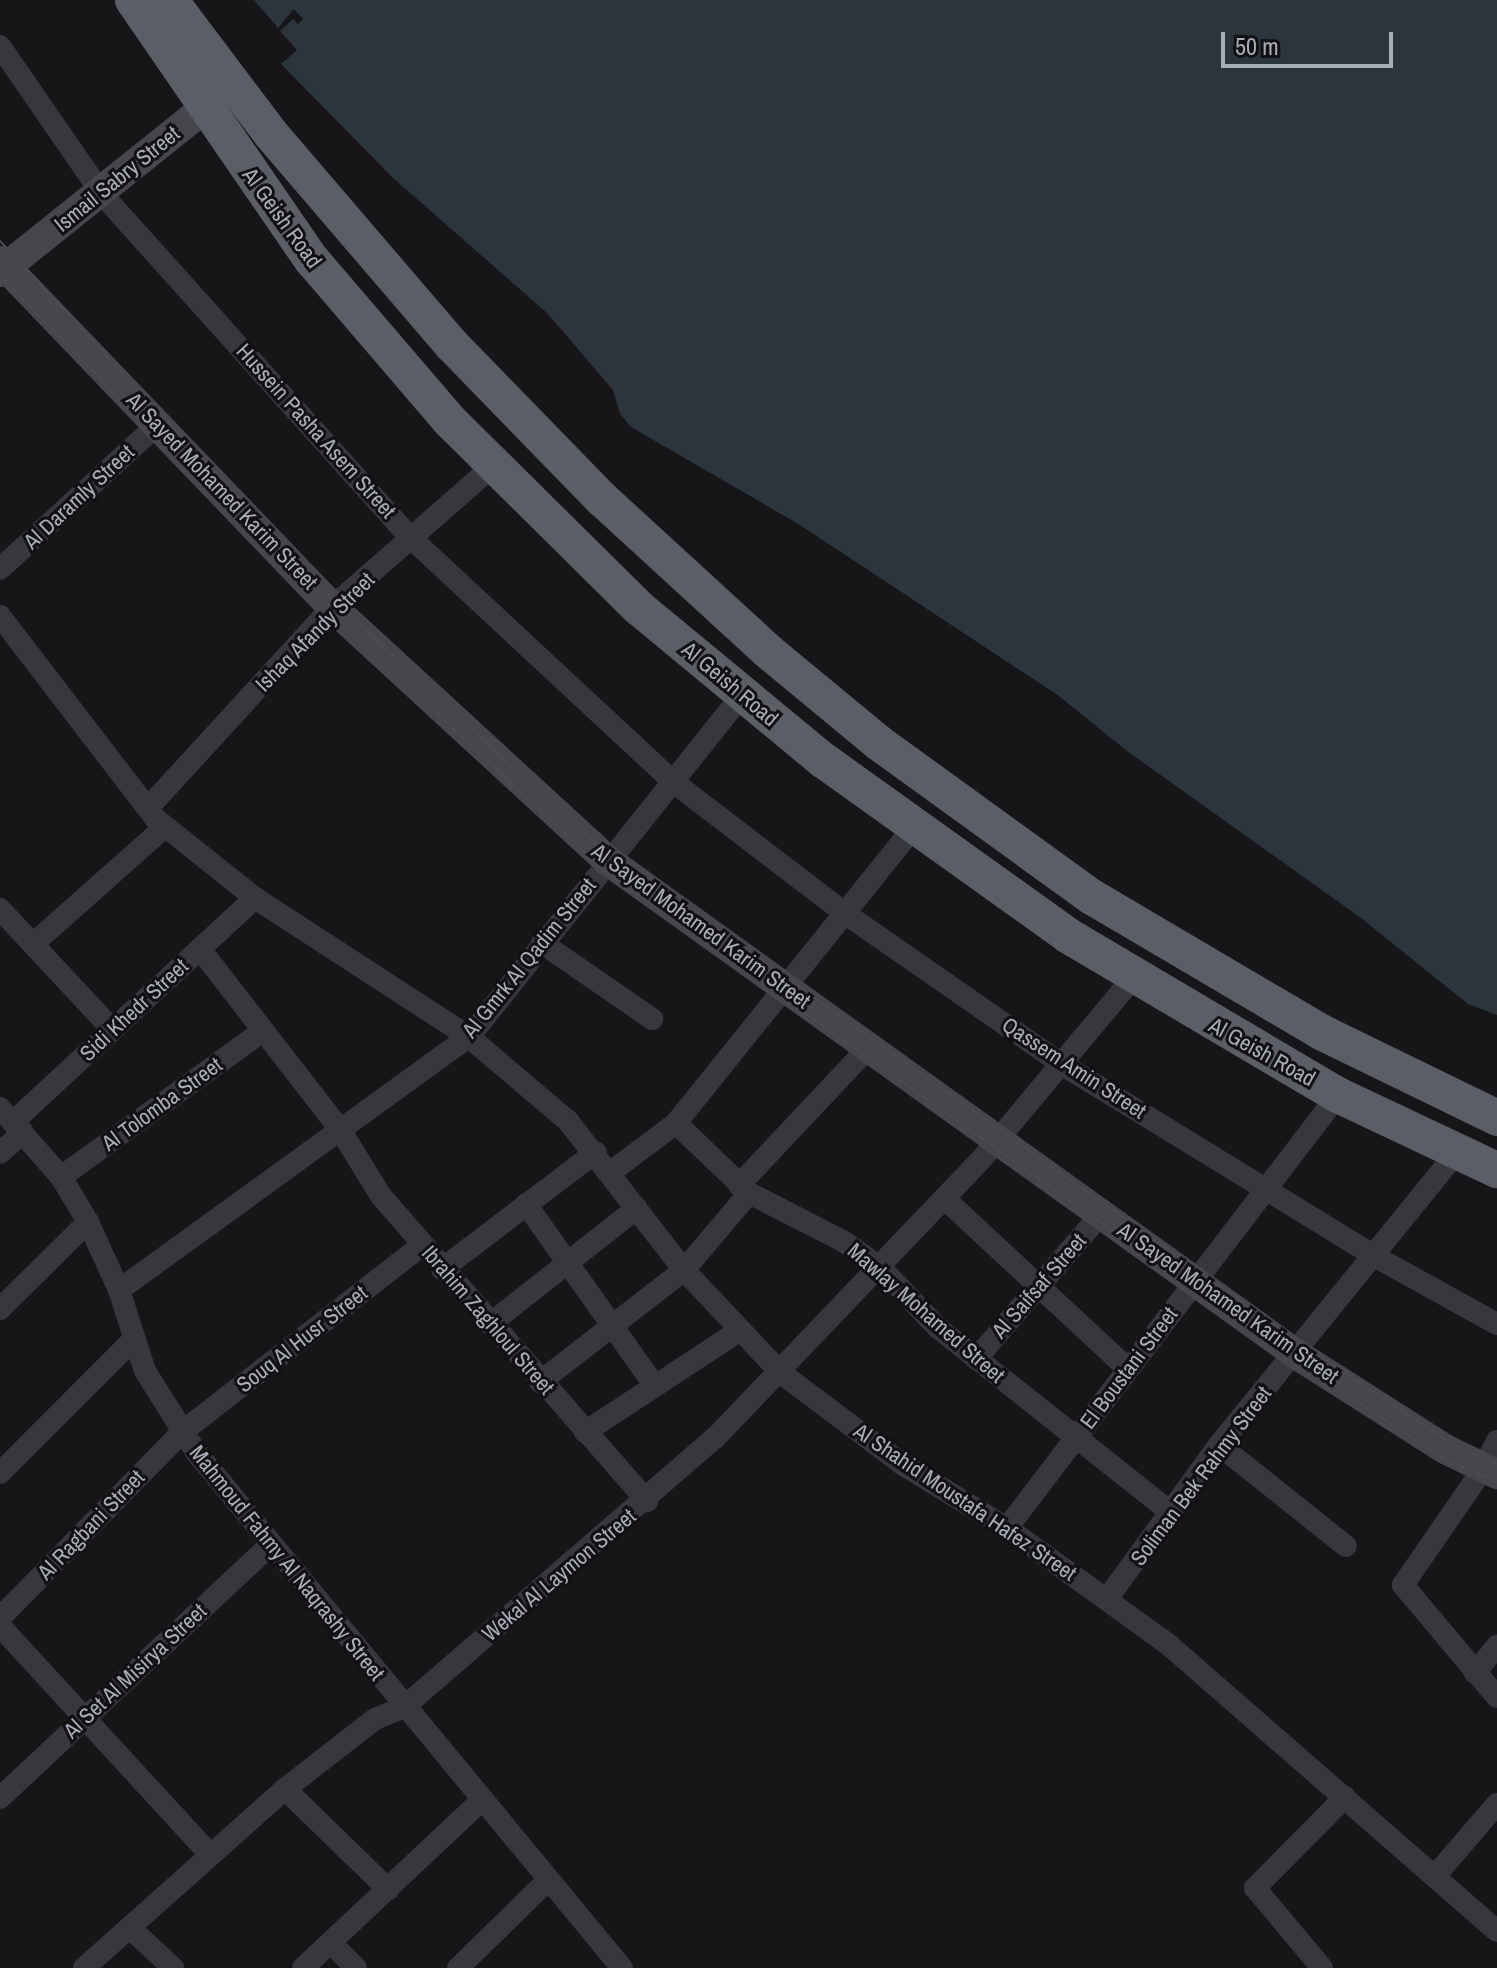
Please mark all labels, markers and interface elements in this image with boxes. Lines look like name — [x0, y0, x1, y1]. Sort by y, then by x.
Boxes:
scale bar — [1225, 16, 1397, 66]
text: 50 m — [1235, 30, 1279, 62]
street label: Ismail Sabry Street — [49, 120, 185, 238]
street label: Al Geish Road — [237, 163, 327, 273]
street label: Hussein Pasha Asem Street — [230, 338, 402, 524]
street label: Al Sayed Mohamed Karim Street — [121, 387, 323, 595]
street label: Al Daramly Street — [18, 439, 140, 555]
street label: Ishaq Afandy Street — [250, 567, 380, 697]
street label: Al Geish Road — [677, 636, 783, 732]
street label: Al Sayed Mohamed Karim Street — [587, 838, 815, 1014]
street label: Al Gmrk Al Qadim Street — [456, 873, 602, 1043]
street label: Sidi Khedr Street — [74, 953, 194, 1067]
street label: Qassem Amin Street — [997, 1011, 1151, 1125]
street label: Al Geish Road — [1204, 1012, 1320, 1092]
street label: Al Tolomba Street — [97, 1051, 227, 1157]
street label: Al Sayed Mohamed Karim Street — [1112, 1217, 1344, 1389]
street label: Al Saifsaf Street — [986, 1228, 1092, 1344]
street label: Mawlay Mohamed Street — [842, 1238, 1010, 1388]
street label: Ibrahim Zaghloul Street — [416, 1240, 560, 1400]
street label: Souq Al Husr Street — [231, 1280, 373, 1398]
street label: El Boustani Street — [1075, 1302, 1183, 1434]
street label: Soliman Bek Rahmy Street — [1125, 1381, 1277, 1571]
street label: Al Shahid Moustafa Hafez Street — [849, 1418, 1081, 1586]
street label: Mahmoud Fahmy Al Naqrashy Street — [184, 1440, 390, 1686]
street label: Al Ragbani Street — [32, 1465, 150, 1585]
street label: Wekal Al Laymon Street — [477, 1503, 641, 1647]
street label: Al Set Al Misirya Street — [58, 1598, 212, 1744]

